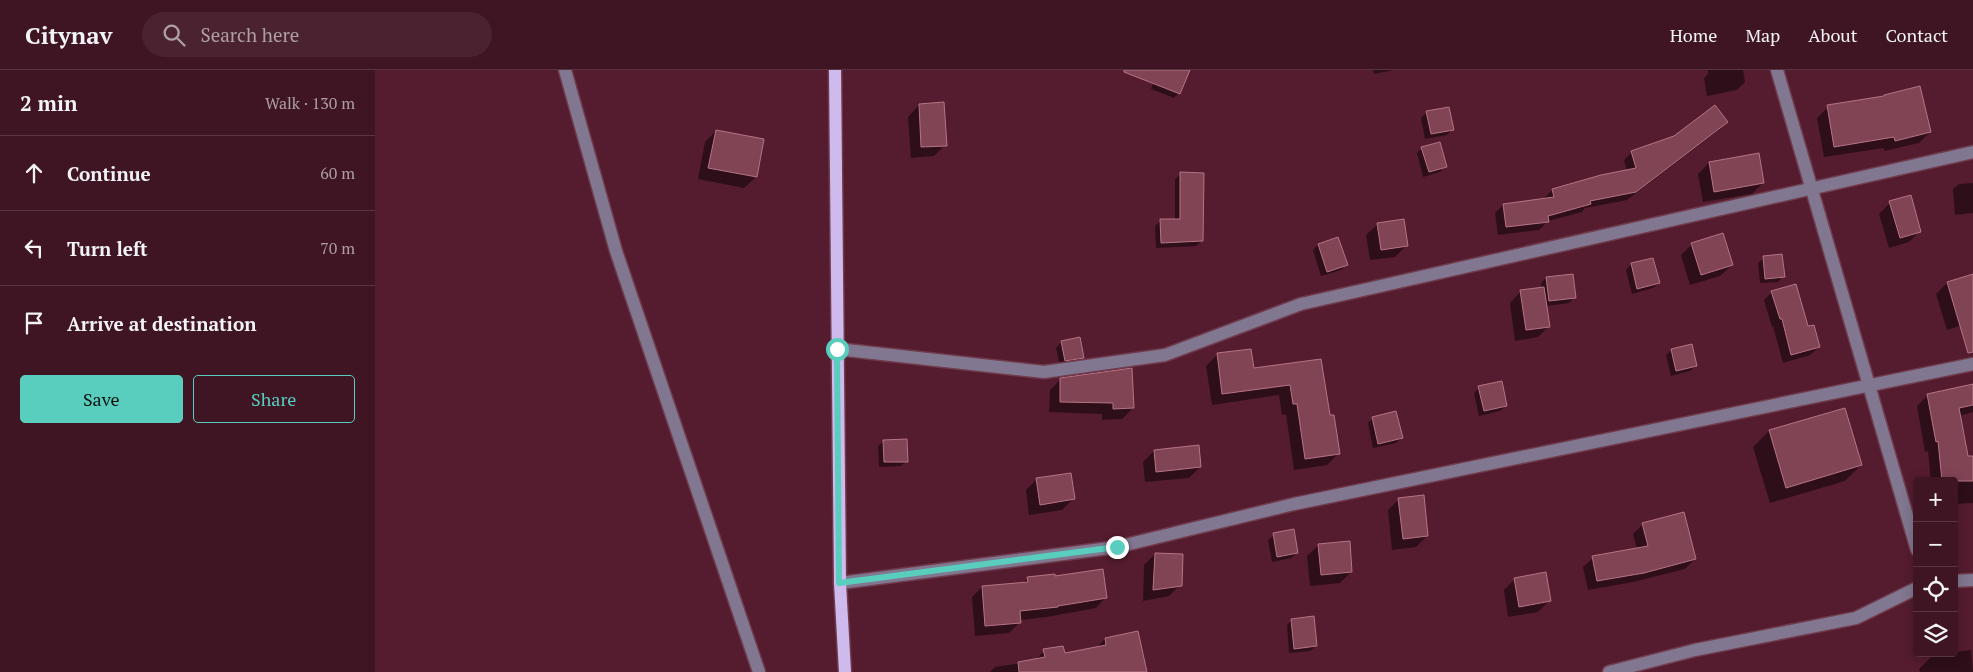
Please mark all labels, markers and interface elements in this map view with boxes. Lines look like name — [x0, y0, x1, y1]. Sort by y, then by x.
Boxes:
search box — [142, 12, 492, 57]
text: Citynav — [25, 19, 112, 51]
icon: search — [160, 21, 188, 49]
text: Search here — [200, 22, 299, 47]
text: Home — [1670, 23, 1717, 47]
text: Map — [1745, 23, 1780, 47]
text: About — [1808, 23, 1857, 47]
text: Contact — [1885, 23, 1948, 47]
text: 2 min — [20, 89, 77, 117]
text: Walk · 130 m — [265, 92, 355, 114]
icon: ahead — [20, 159, 48, 187]
text: Continue — [67, 161, 151, 186]
text: 60 m — [320, 162, 355, 184]
icon: left — [20, 234, 48, 262]
text: Turn left — [67, 236, 148, 261]
text: 70 m — [320, 237, 355, 259]
icon: arrive — [20, 309, 48, 337]
text: Arrive at destination — [67, 311, 256, 336]
route start — [826, 338, 849, 361]
button: Save — [20, 375, 183, 423]
button: Share — [193, 375, 355, 423]
map controls — [1913, 477, 1958, 657]
button: + — [1913, 477, 1958, 522]
button: − — [1913, 522, 1958, 567]
route end — [1106, 536, 1129, 559]
button: locate — [1913, 567, 1958, 612]
button: layers — [1913, 612, 1958, 657]

